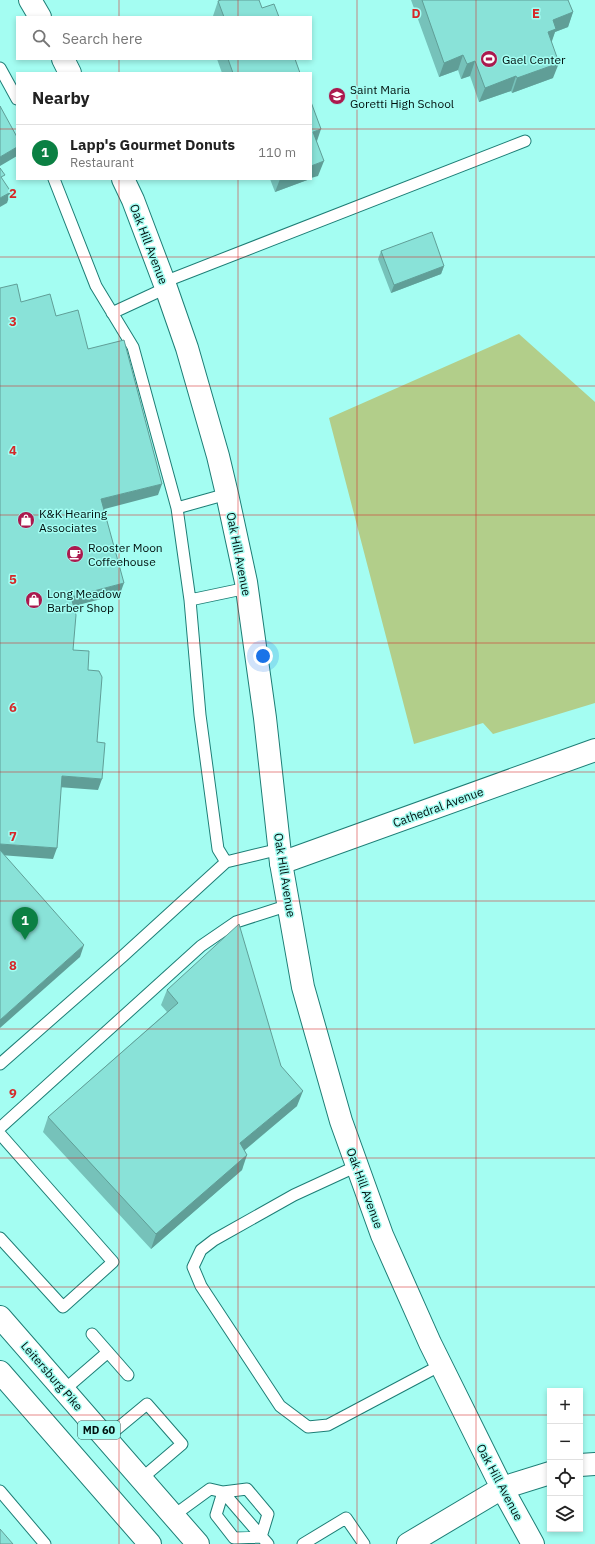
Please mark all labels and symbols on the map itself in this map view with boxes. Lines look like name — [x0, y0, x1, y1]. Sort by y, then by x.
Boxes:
text: D — [411, 5, 421, 22]
text: E — [532, 5, 540, 22]
sports icon: Gael Center — [479, 49, 499, 69]
place label: Gael Center — [502, 52, 566, 67]
place label: Saint Maria Goretti High School — [350, 82, 454, 111]
school or university icon: Saint Maria Goretti High School — [327, 86, 347, 106]
text: 2 — [9, 185, 17, 202]
street label: Oak Hill Avenue — [127, 202, 171, 287]
text: 3 — [9, 313, 17, 330]
text: 4 — [9, 442, 17, 459]
place label: K&K Hearing Associates — [39, 506, 108, 535]
shop icon: K&K Hearing Associates — [16, 510, 36, 530]
street label: Oak Hill Avenue — [224, 511, 255, 598]
place label: Rooster Moon Coffeehouse — [88, 540, 163, 569]
cafe icon: Rooster Moon Coffeehouse — [65, 544, 85, 564]
text: 5 — [9, 571, 17, 588]
place label: Long Meadow Barber Shop — [47, 586, 121, 615]
shop icon: Long Meadow Barber Shop — [24, 590, 44, 610]
your location — [253, 646, 273, 666]
text: 6 — [9, 699, 17, 716]
street label: Cathedral Avenue — [391, 784, 486, 830]
text: 7 — [9, 828, 17, 845]
street label: Oak Hill Avenue — [271, 832, 299, 919]
pin: 1 — [12, 907, 38, 940]
text: 8 — [9, 957, 17, 974]
text: 9 — [9, 1085, 17, 1102]
street label: Oak Hill Avenue — [343, 1146, 387, 1231]
street label: Leitersburg Pike — [18, 1338, 86, 1414]
road number: MD 60 — [78, 1421, 120, 1439]
street label: Oak Hill Avenue — [473, 1441, 527, 1523]

